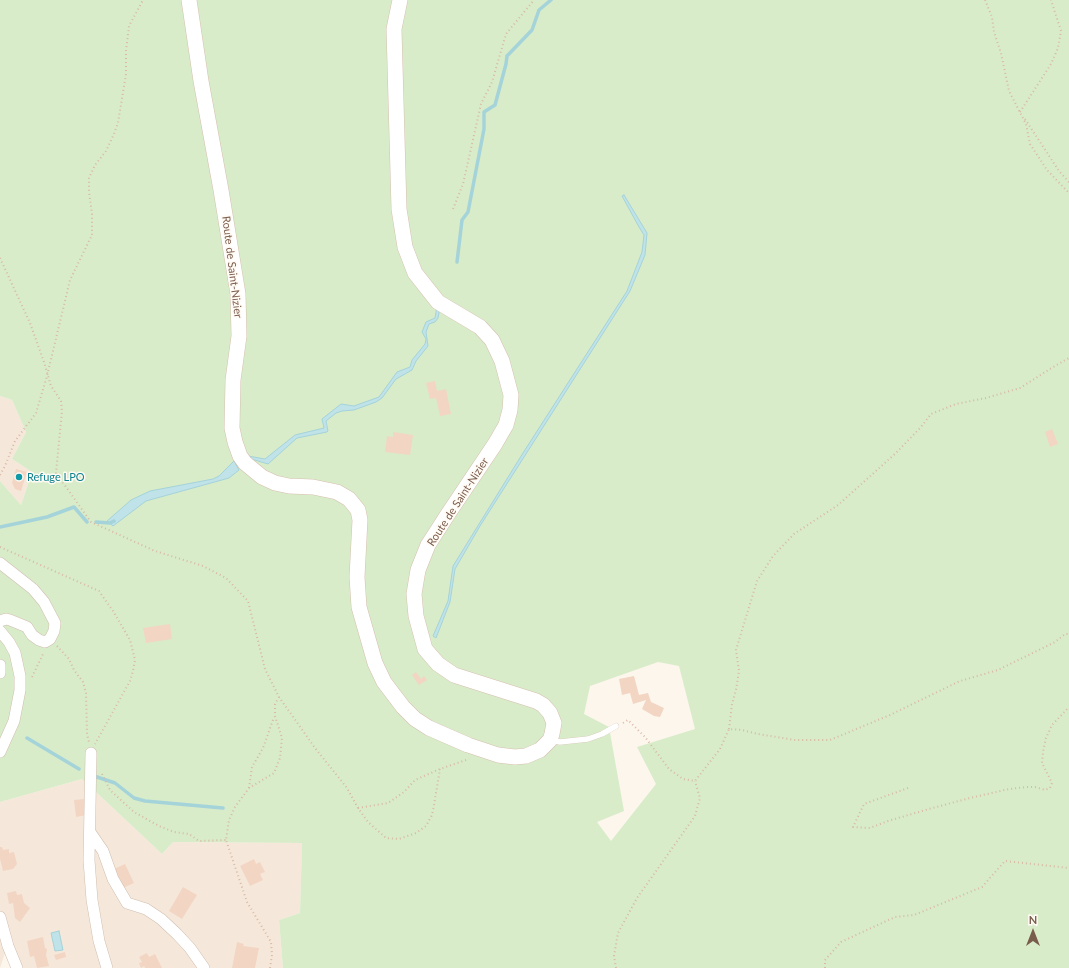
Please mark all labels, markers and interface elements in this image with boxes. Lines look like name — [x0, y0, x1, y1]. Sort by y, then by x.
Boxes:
street label: Route de Saint-Nizier — [219, 215, 245, 319]
street label: Route de Saint-Nizier — [424, 455, 492, 549]
place label: Refuge LPO — [27, 470, 85, 484]
marker: Refuge LPO — [14, 472, 24, 482]
north arrow — [1013, 912, 1053, 952]
text: N — [1029, 913, 1037, 926]

